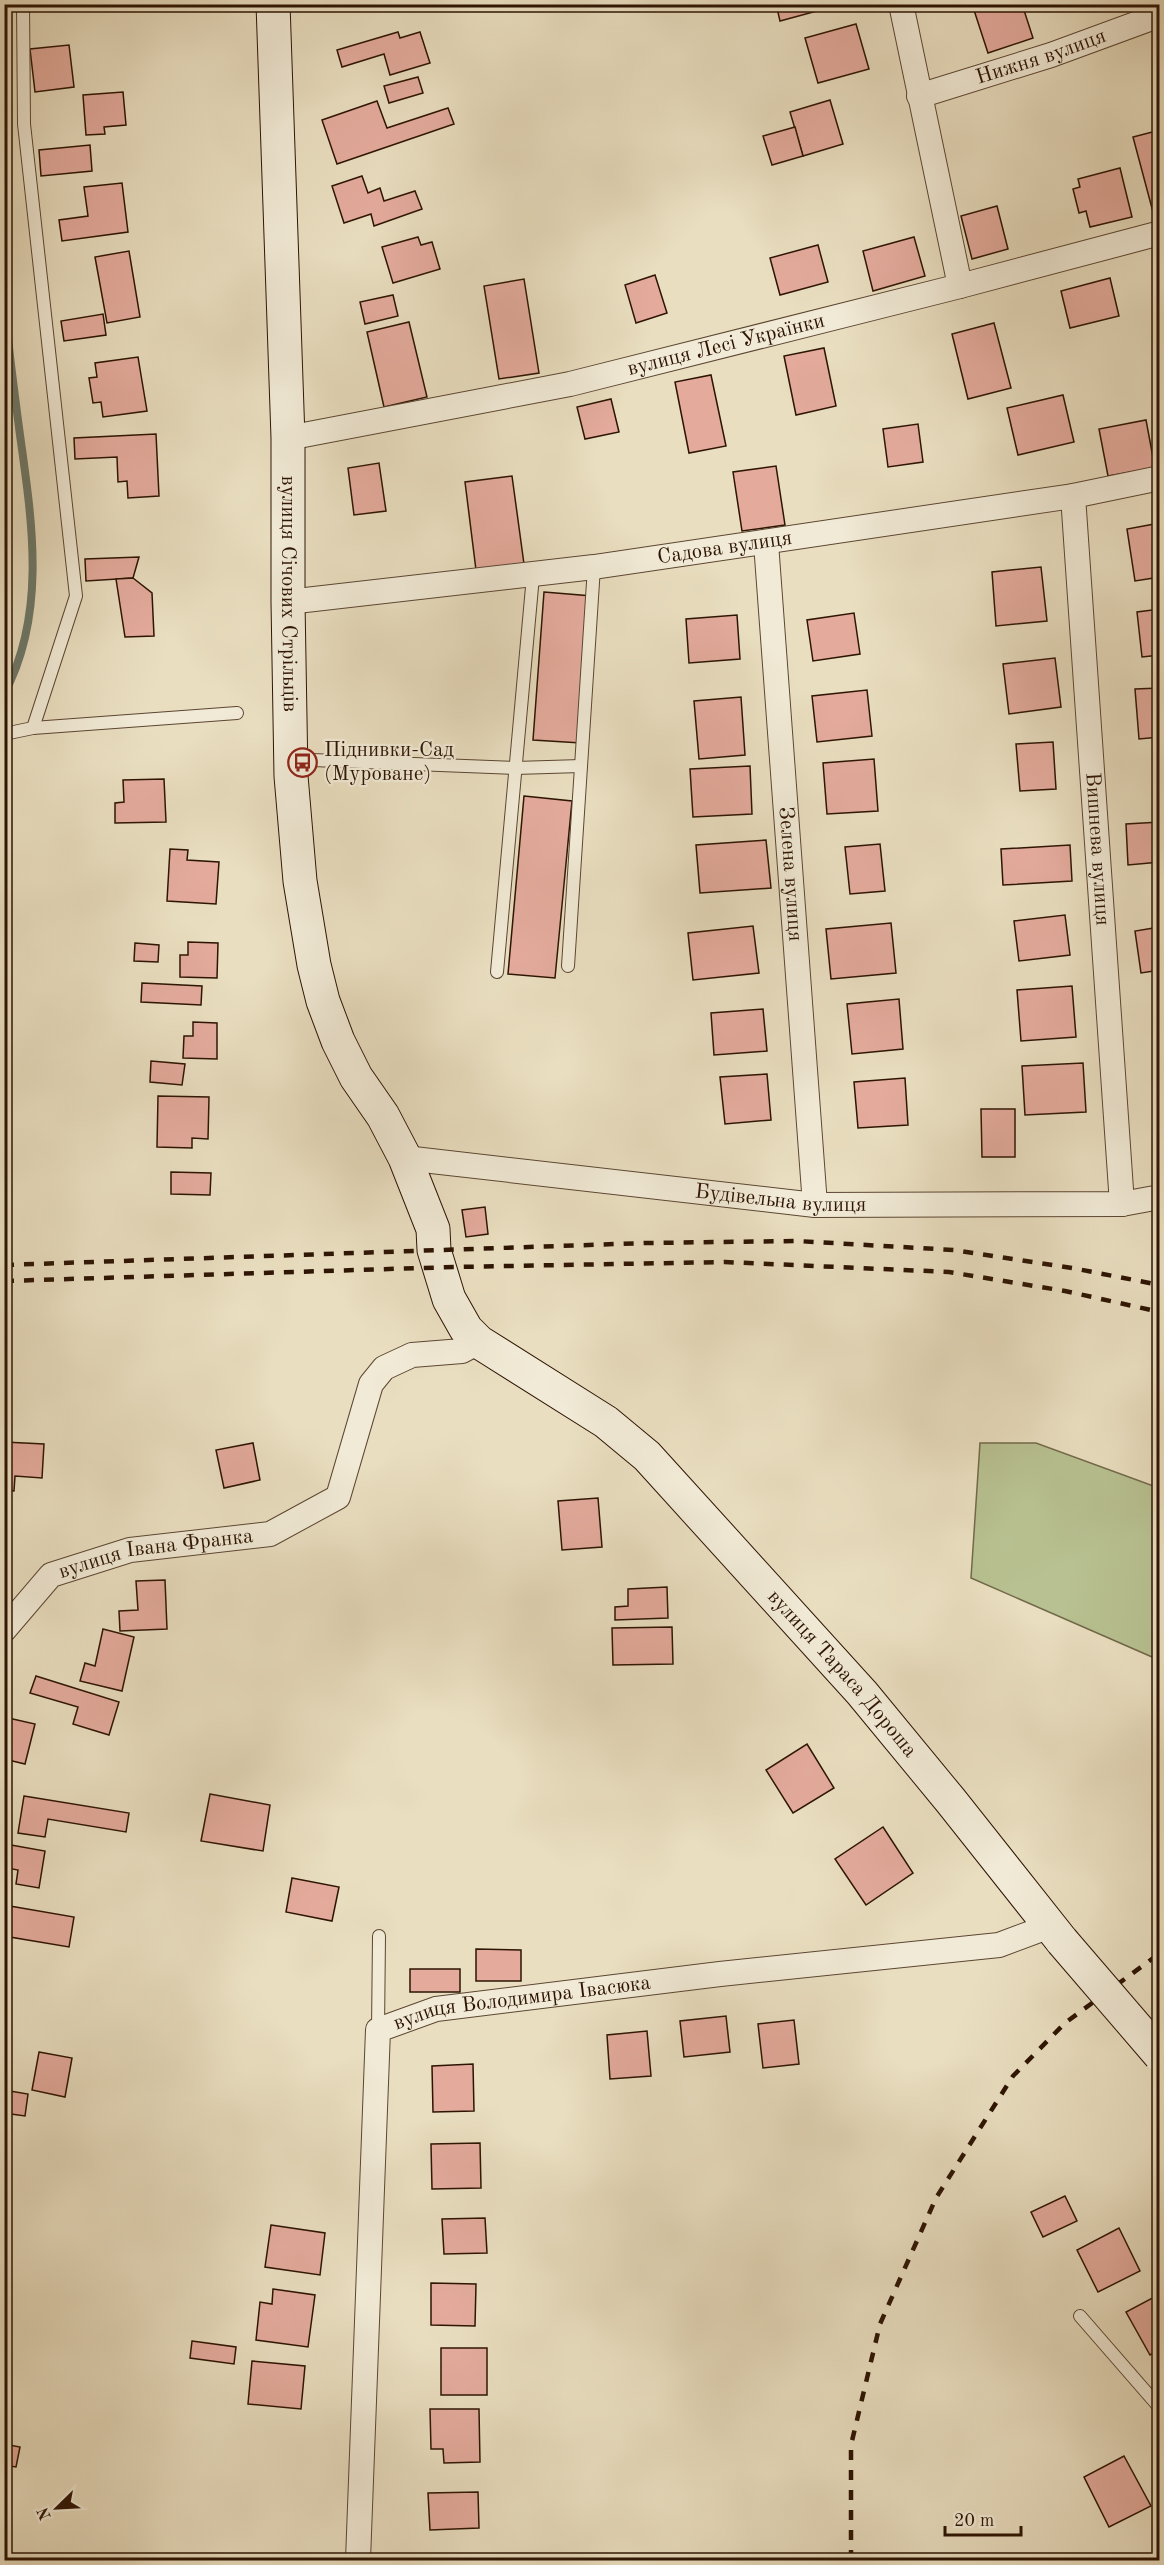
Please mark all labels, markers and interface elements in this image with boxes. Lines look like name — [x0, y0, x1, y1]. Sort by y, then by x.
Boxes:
street label: Нижня вулиця — [973, 25, 1109, 88]
street label: вулиця Лесі Українки — [625, 310, 827, 380]
street label: вулиця Січових Стрільців — [277, 476, 300, 712]
street label: Садова вулиця — [656, 527, 793, 568]
place label: Піднивки-Сад (Муроване) — [324, 740, 454, 785]
bus stop icon: Піднивки-Сад (Муроване) — [287, 746, 319, 778]
street label: Вишнева вулиця — [1082, 772, 1113, 927]
street label: Зелена вулиця — [775, 806, 806, 942]
street label: Будівельна вулиця — [694, 1181, 867, 1216]
street label: вулиця Івана Франка — [56, 1526, 254, 1582]
street label: вулиця Тараса Дороша — [763, 1586, 921, 1761]
street label: вулиця Володимира Івасюка — [391, 1972, 652, 2034]
north arrow — [27, 2478, 87, 2538]
scale bar — [945, 2499, 1022, 2537]
text: N — [35, 2504, 55, 2522]
text: 20 m — [954, 2512, 994, 2530]

